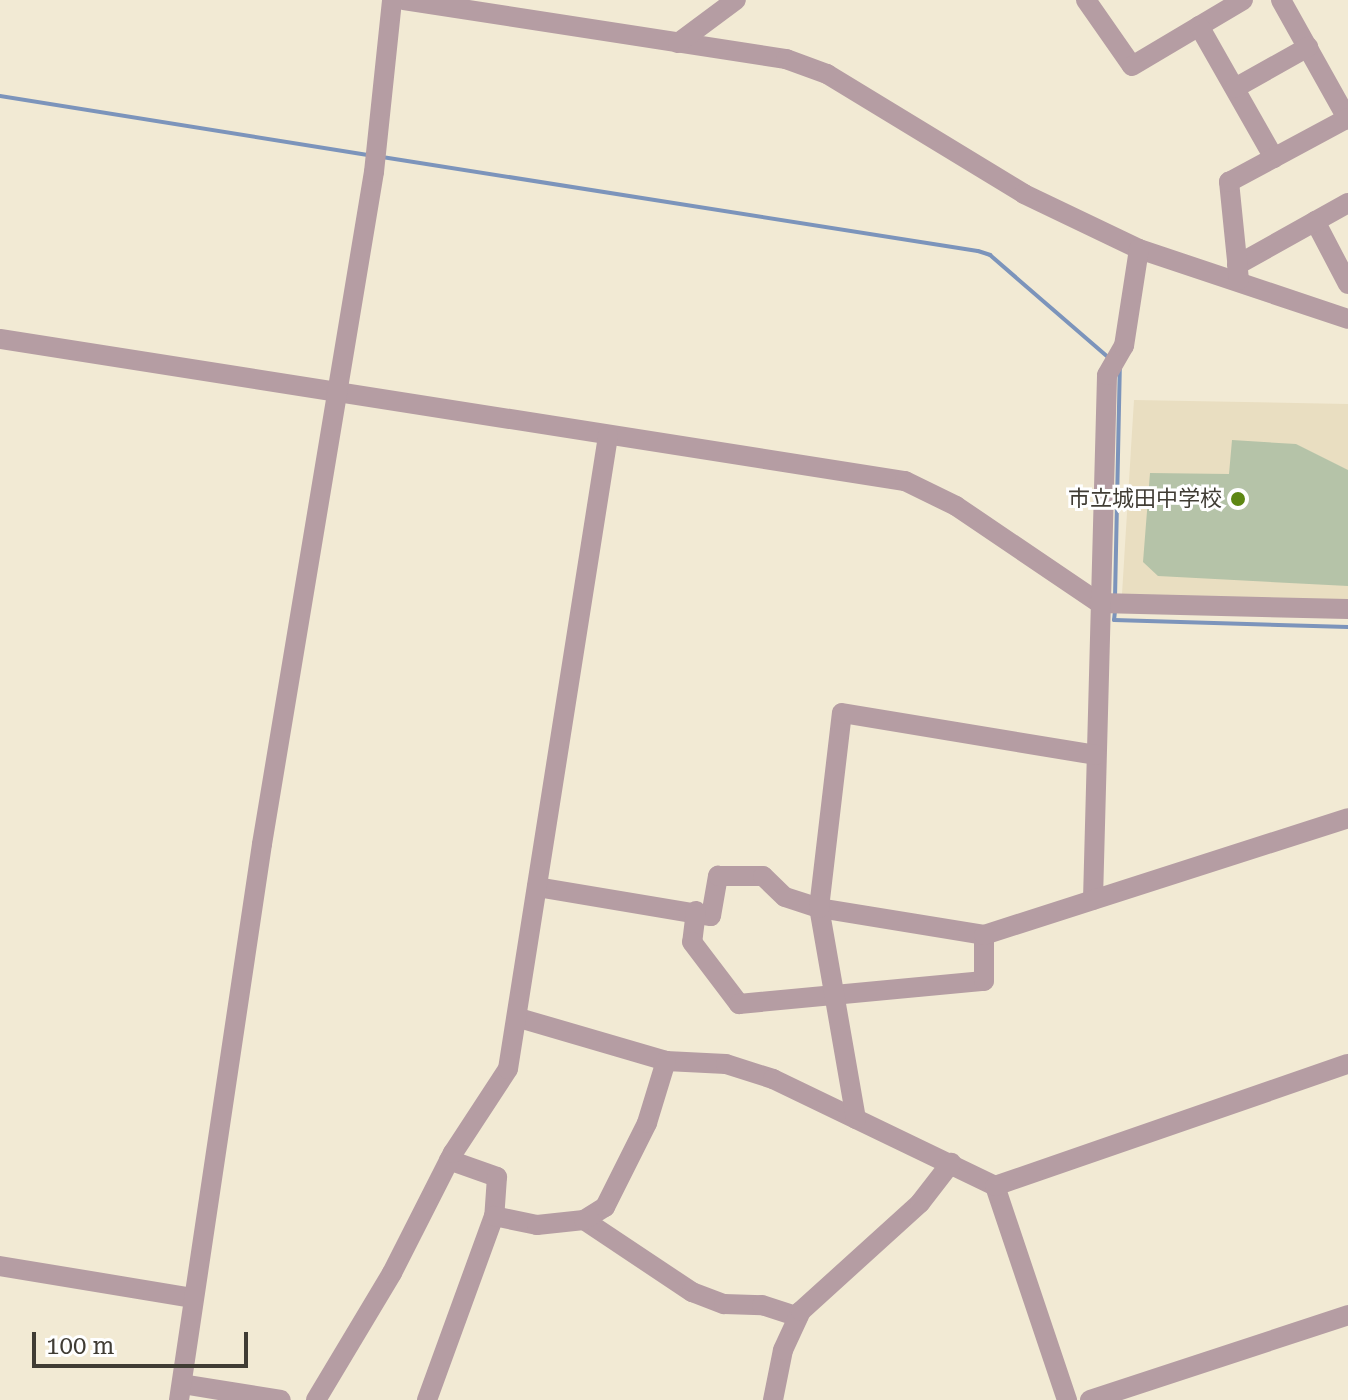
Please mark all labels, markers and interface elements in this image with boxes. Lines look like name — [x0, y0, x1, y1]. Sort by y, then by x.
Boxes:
place label: 市立城田中学校 — [1068, 486, 1222, 512]
marker: 市立城田中学校 — [1229, 490, 1247, 508]
scale bar — [36, 1316, 252, 1366]
text: 100 m — [46, 1332, 114, 1360]

